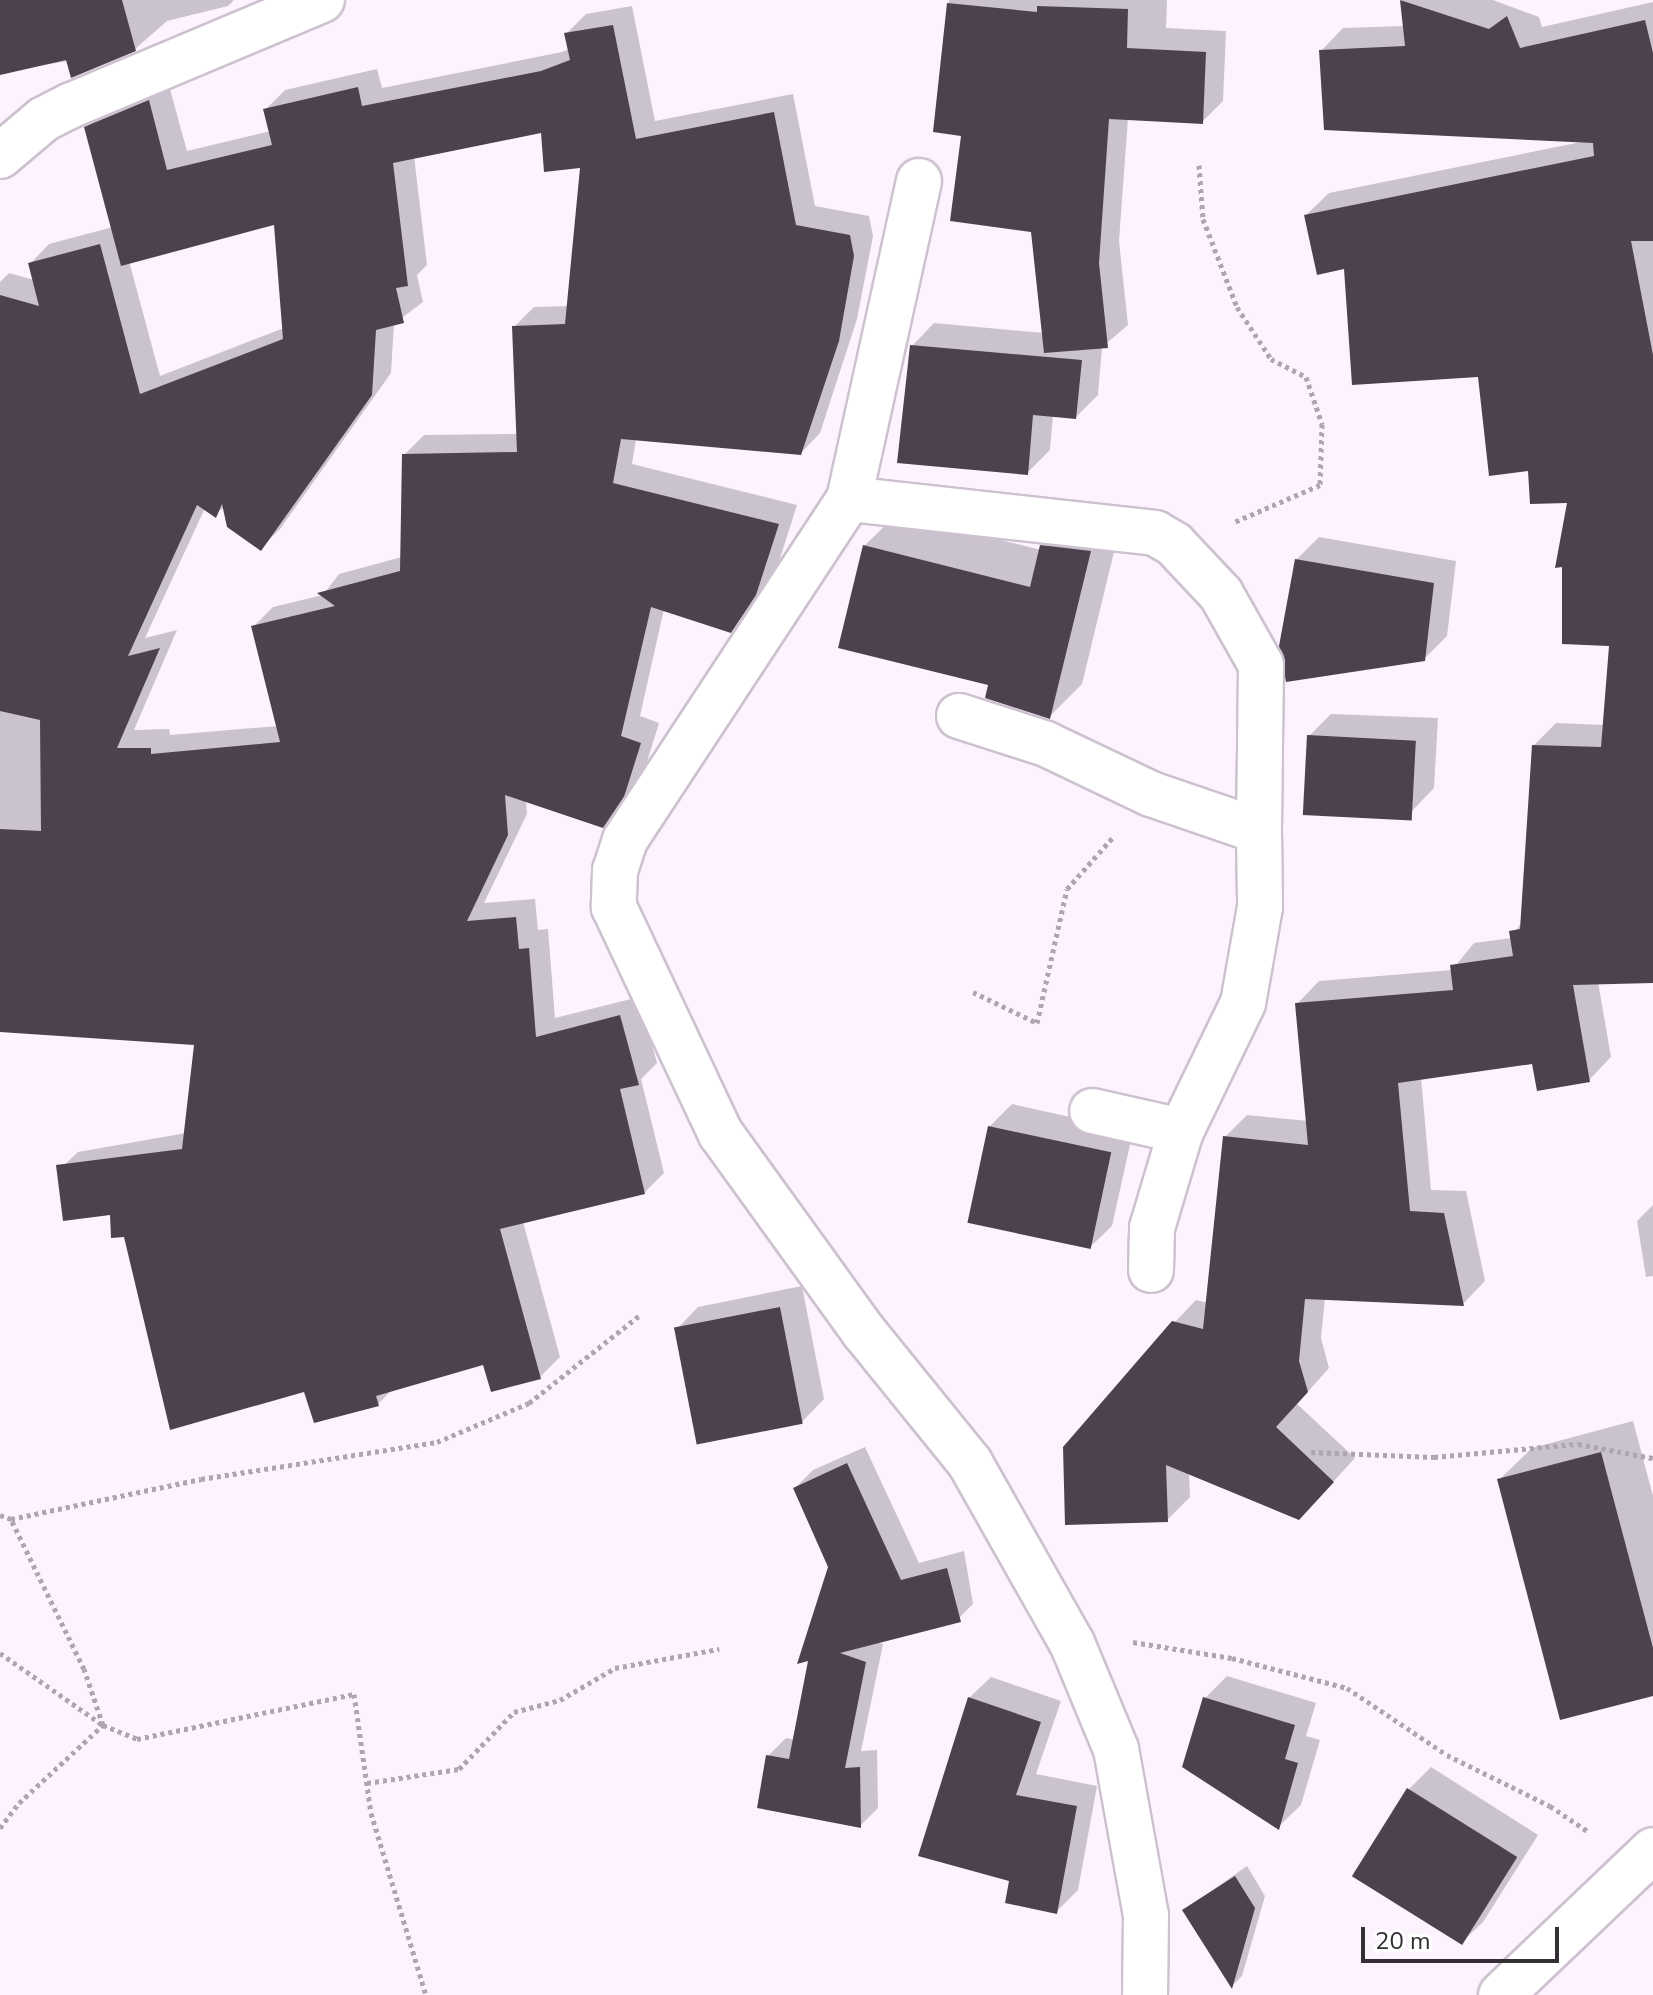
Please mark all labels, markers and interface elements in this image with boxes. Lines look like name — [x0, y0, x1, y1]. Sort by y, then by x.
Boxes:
scale bar — [1365, 1911, 1563, 1961]
text: 20 m — [1375, 1925, 1431, 1957]

